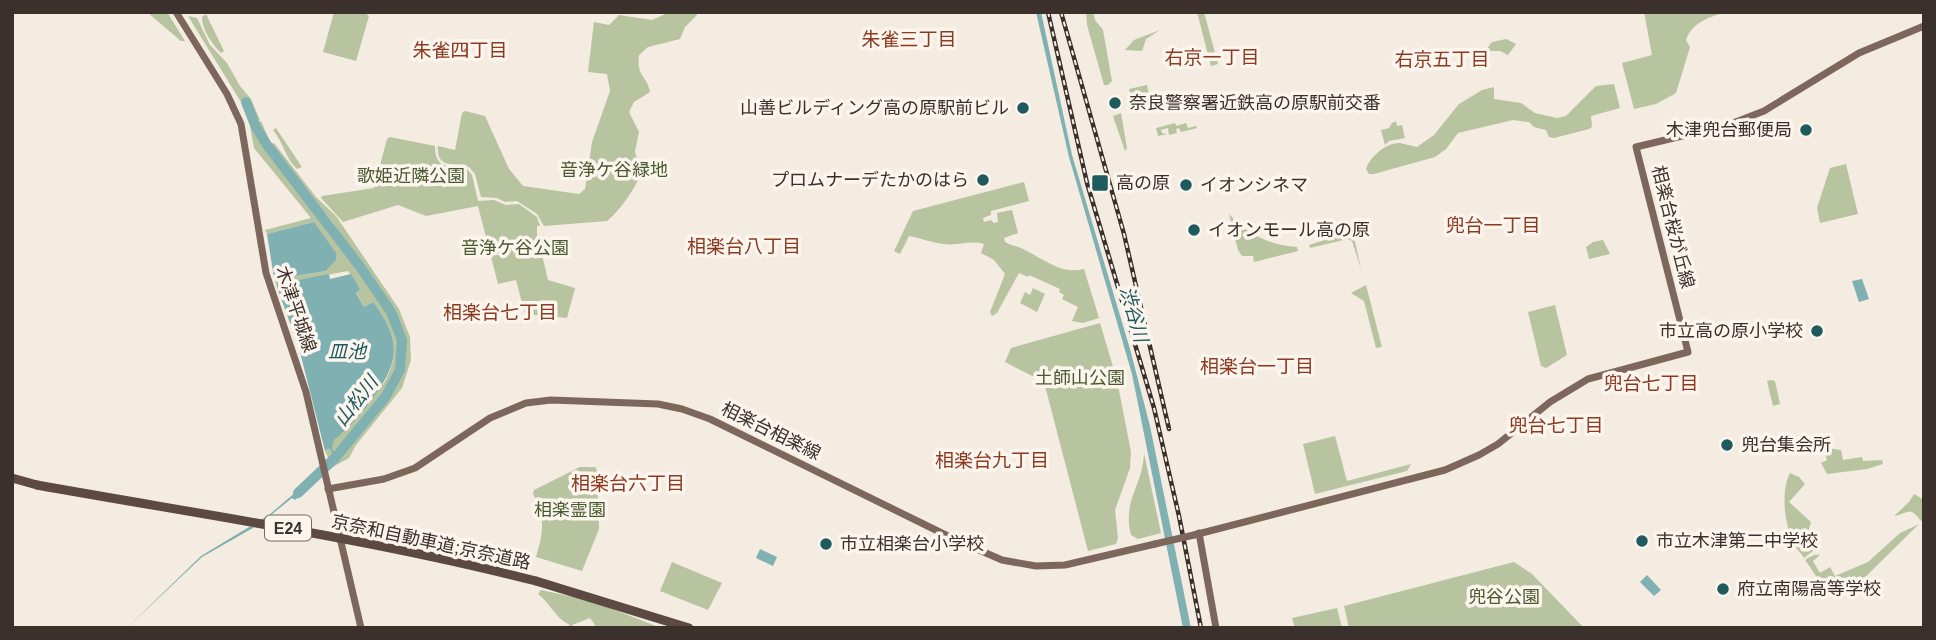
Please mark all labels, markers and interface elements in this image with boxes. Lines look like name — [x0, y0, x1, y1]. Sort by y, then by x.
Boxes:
district label: 朱雀三丁目 — [861, 29, 957, 50]
district label: 朱雀四丁目 — [412, 40, 508, 61]
district label: 右京一丁目 — [1164, 47, 1260, 68]
district label: 右京五丁目 — [1394, 49, 1490, 70]
place label: 奈良警察署近鉄高の原駅前交番 — [1129, 93, 1381, 113]
marker: 奈良警察署近鉄高の原駅前交番 — [1107, 95, 1123, 111]
place label: 山善ビルディング高の原駅前ビル — [740, 98, 1009, 118]
marker: 山善ビルディング高の原駅前ビル — [1015, 100, 1031, 116]
place label: 木津兜台郵便局 — [1666, 120, 1792, 140]
marker: 木津兜台郵便局 — [1798, 122, 1814, 138]
park label: 音浄ケ谷緑地 — [560, 160, 668, 180]
street label: 相楽台桜が丘線 — [1648, 163, 1698, 291]
park label: 歌姫近隣公園 — [357, 166, 465, 186]
place label: プロムナーデたかのはら — [771, 170, 969, 190]
marker: プロムナーデたかのはら — [975, 172, 991, 188]
marker: 高の原 — [1090, 173, 1110, 193]
place label: 高の原 — [1116, 173, 1170, 193]
place label: イオンシネマ — [1200, 175, 1308, 195]
marker: イオンシネマ — [1178, 177, 1194, 193]
district label: 兜台一丁目 — [1445, 215, 1541, 236]
place label: イオンモール高の原 — [1208, 220, 1370, 240]
marker: イオンモール高の原 — [1186, 222, 1202, 238]
district label: 相楽台八丁目 — [687, 236, 801, 257]
park label: 音浄ケ谷公園 — [461, 238, 569, 258]
street label: 木津平城線 — [272, 263, 320, 355]
water label: 渋谷川 — [1116, 284, 1152, 346]
district label: 相楽台七丁目 — [443, 302, 557, 323]
place label: 市立高の原小学校 — [1659, 321, 1803, 341]
marker: 市立高の原小学校 — [1809, 323, 1825, 339]
water label: 皿池 — [328, 341, 368, 362]
district label: 相楽台一丁目 — [1200, 356, 1314, 377]
park label: 土師山公園 — [1035, 368, 1125, 388]
water label: 山松川 — [330, 371, 383, 430]
district label: 兜台七丁目 — [1603, 373, 1699, 394]
street label: 相楽台相楽線 — [718, 398, 824, 464]
district label: 兜台七丁目 — [1508, 415, 1604, 436]
place label: 兜台集会所 — [1741, 435, 1831, 455]
marker: 兜台集会所 — [1719, 437, 1735, 453]
district label: 相楽台九丁目 — [935, 450, 1049, 471]
district label: 相楽台六丁目 — [571, 473, 685, 494]
park label: 相楽霊園 — [534, 500, 606, 520]
street label: 京奈和自動車道;京奈道路 — [330, 511, 532, 573]
road number: E24 — [265, 516, 311, 540]
place label: 市立木津第二中学校 — [1656, 531, 1818, 551]
marker: 市立木津第二中学校 — [1634, 533, 1650, 549]
place label: 市立相楽台小学校 — [840, 534, 984, 554]
marker: 市立相楽台小学校 — [818, 536, 834, 552]
place label: 府立南陽高等学校 — [1737, 579, 1881, 599]
marker: 府立南陽高等学校 — [1715, 581, 1731, 597]
park label: 兜谷公園 — [1468, 587, 1540, 607]

